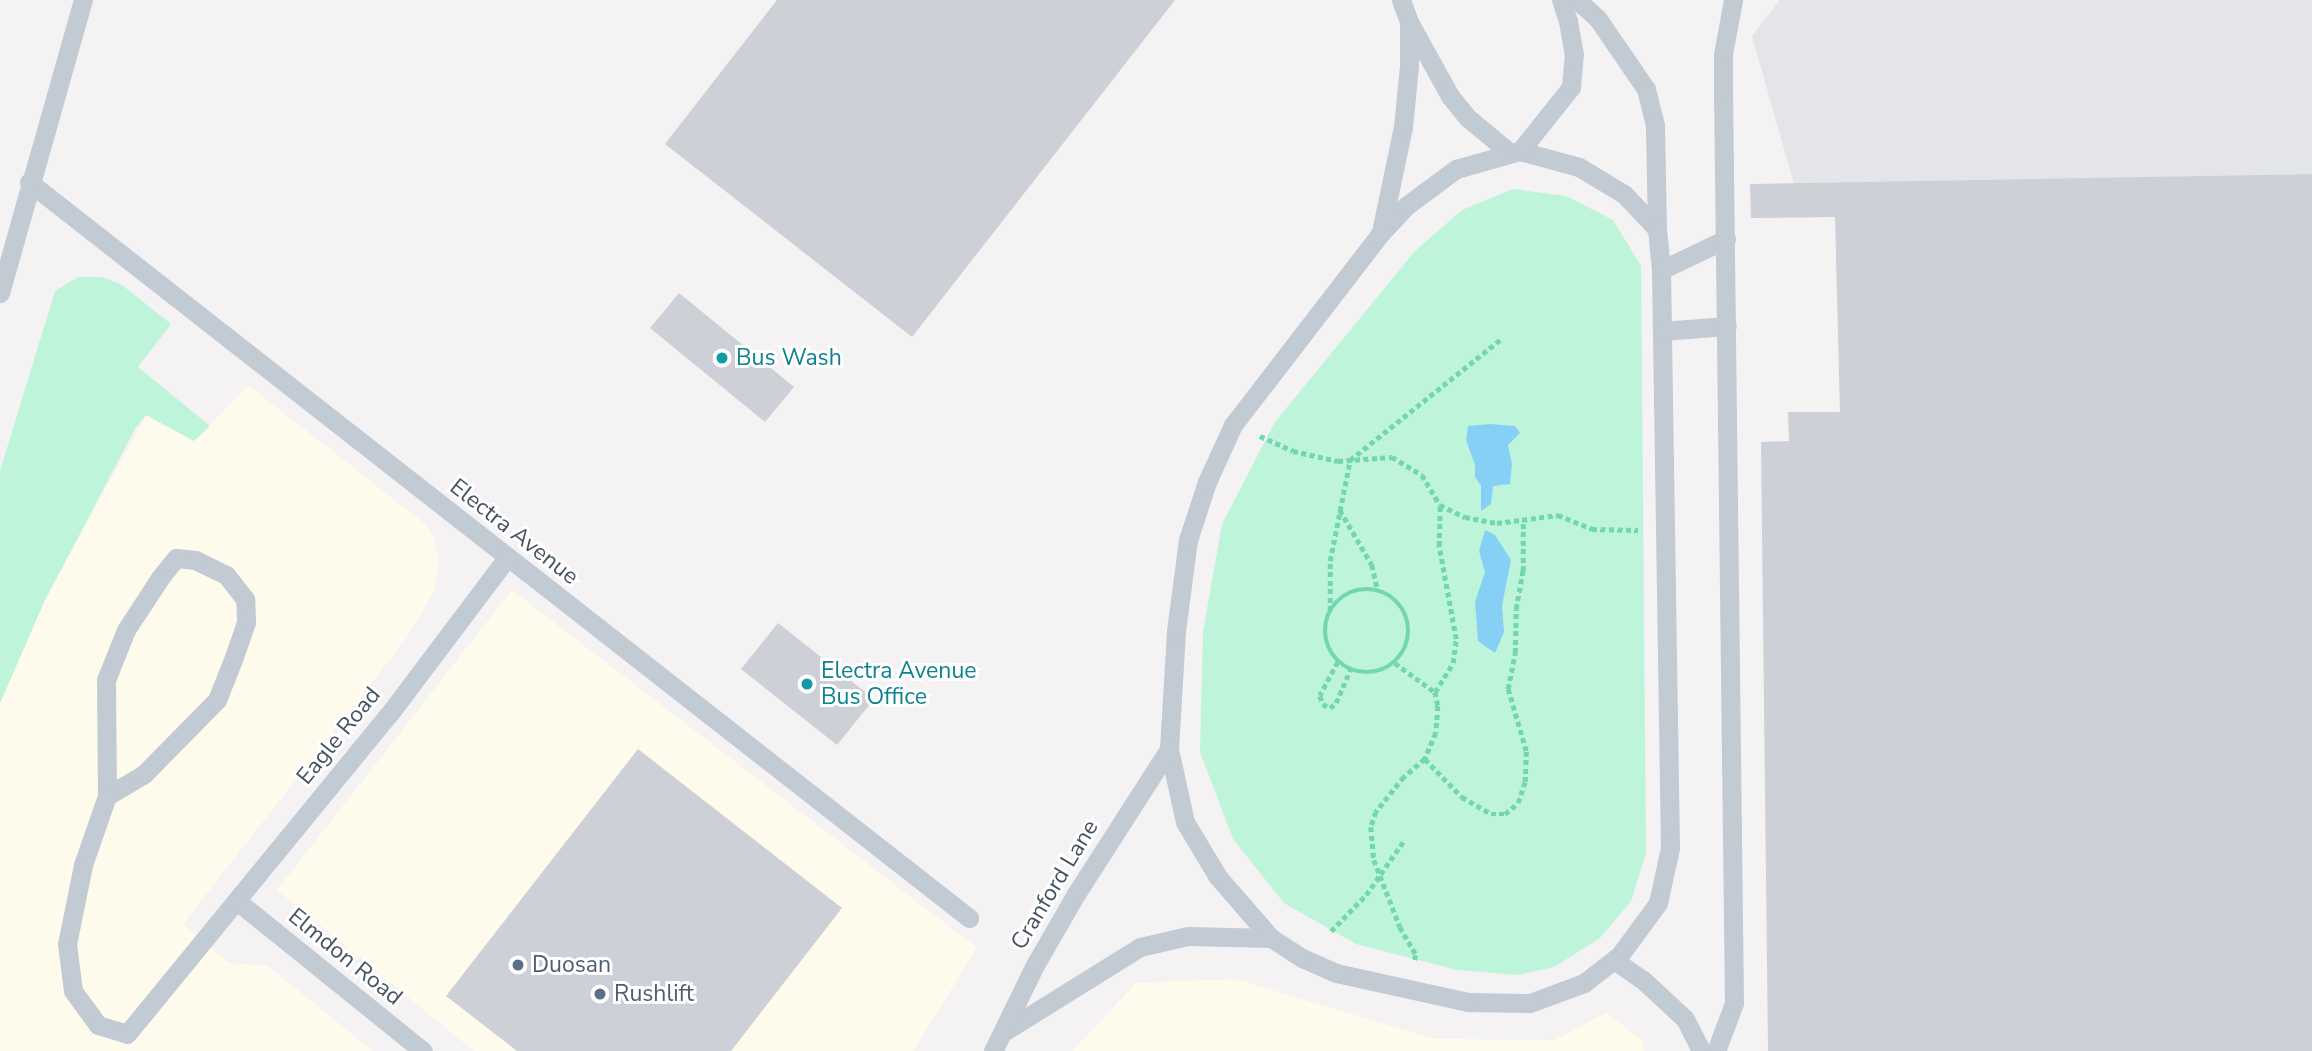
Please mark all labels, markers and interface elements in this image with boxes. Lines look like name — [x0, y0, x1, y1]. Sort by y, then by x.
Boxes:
place label: Bus Wash — [736, 344, 842, 372]
marker: Bus Wash — [714, 350, 730, 366]
street label: Electra Avenue — [444, 473, 584, 591]
place label: Electra Avenue Bus Office — [821, 657, 977, 711]
marker: Electra Avenue Bus Office — [799, 676, 815, 692]
street label: Eagle Road — [291, 682, 387, 790]
street label: Cranford Lane — [1005, 815, 1105, 955]
street label: Elmdon Road — [282, 903, 408, 1011]
place label: Duosan — [532, 951, 611, 979]
marker: Duosan — [510, 957, 526, 973]
place label: Rushlift — [614, 980, 694, 1008]
marker: Rushlift — [592, 986, 608, 1002]

